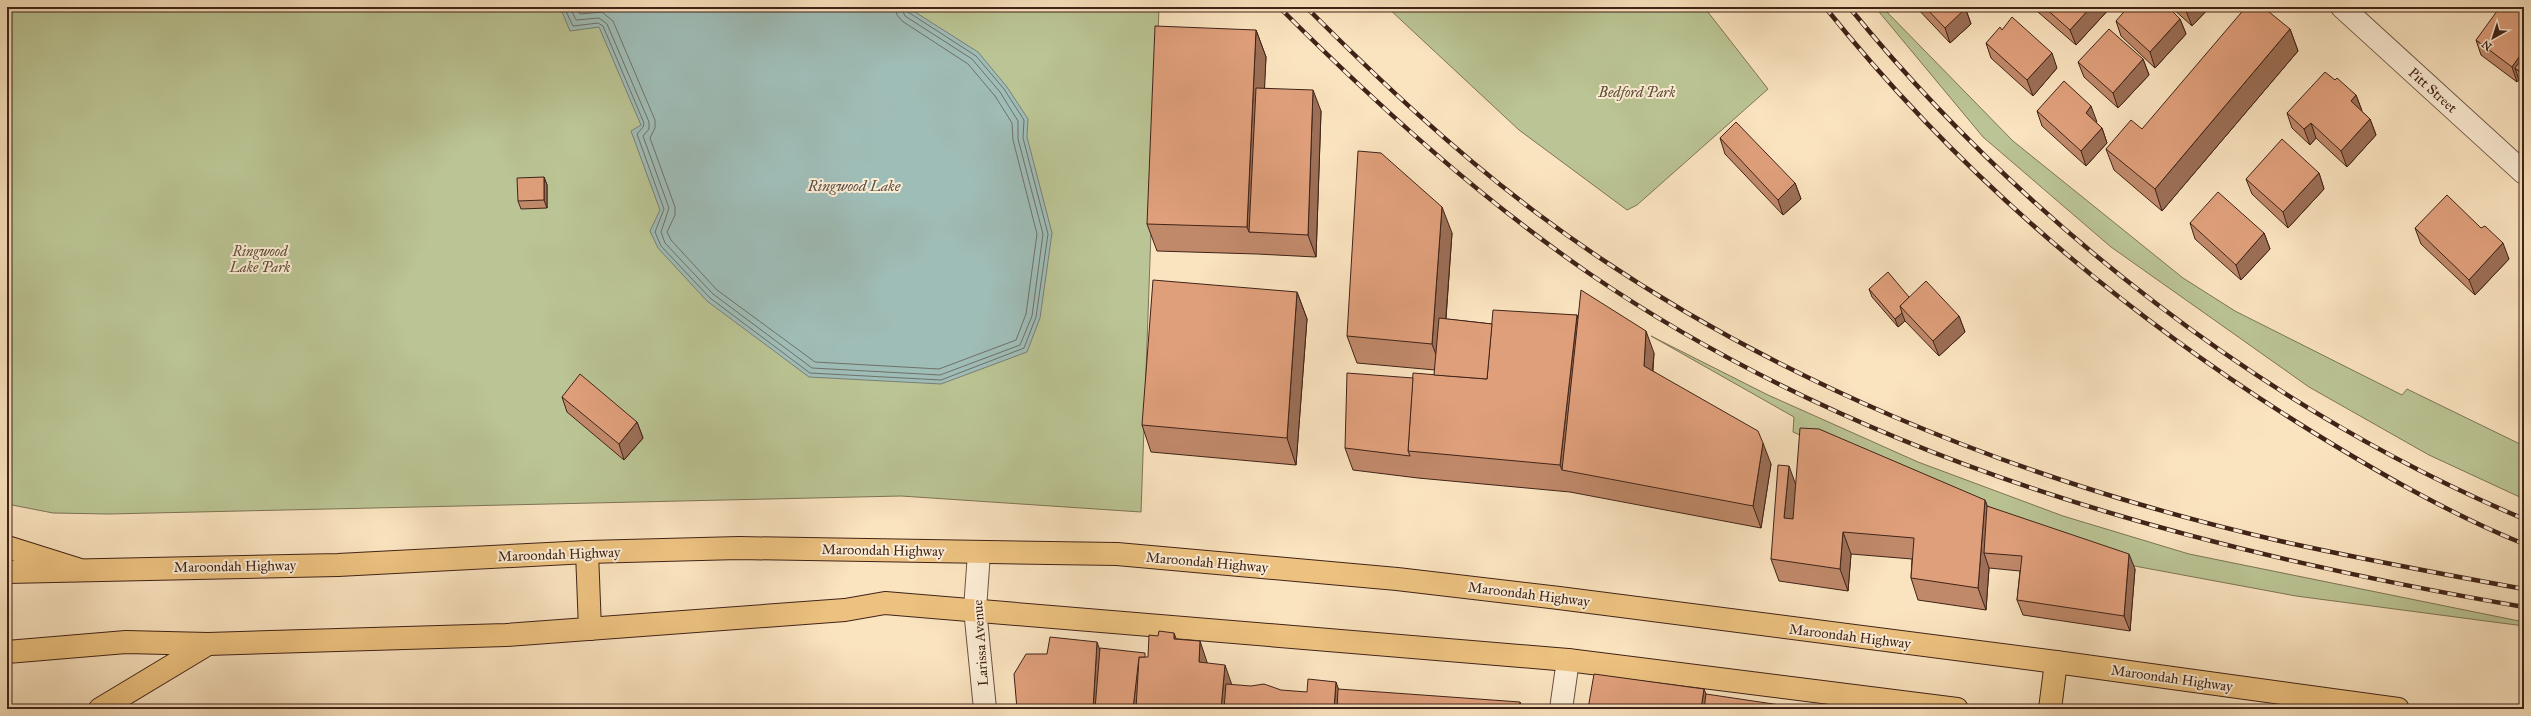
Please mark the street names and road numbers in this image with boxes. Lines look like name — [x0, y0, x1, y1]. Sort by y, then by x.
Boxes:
street label: Pitt Street — [2405, 64, 2460, 117]
street label: Maroondah Highway — [821, 541, 945, 560]
street label: Maroondah Highway — [497, 544, 621, 565]
street label: Maroondah Highway — [1145, 549, 1269, 576]
street label: Maroondah Highway — [174, 557, 297, 576]
street label: Maroondah Highway — [1467, 579, 1591, 610]
street label: Larissa Avenue — [969, 599, 992, 687]
street label: Maroondah Highway — [1788, 621, 1912, 652]
street label: Maroondah Highway — [2110, 662, 2234, 696]

